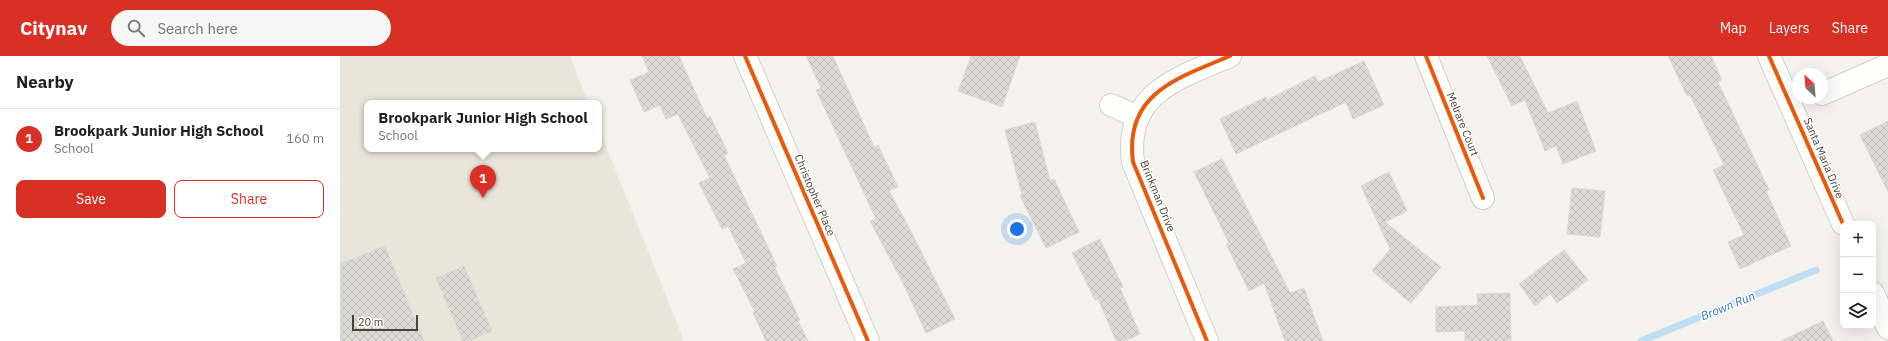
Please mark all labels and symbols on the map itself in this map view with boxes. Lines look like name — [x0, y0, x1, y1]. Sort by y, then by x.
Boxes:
north arrow — [1792, 68, 1828, 104]
street label: Melrare Court — [1444, 90, 1482, 158]
street label: Santa Maria Drive — [1801, 115, 1847, 201]
street label: Christopher Place — [791, 152, 839, 238]
street label: Brinkman Drive — [1137, 158, 1179, 234]
pin: 1 — [470, 165, 496, 198]
your location — [1007, 219, 1027, 239]
water label: Brown Run — [1698, 288, 1757, 323]
scale bar — [352, 313, 418, 332]

